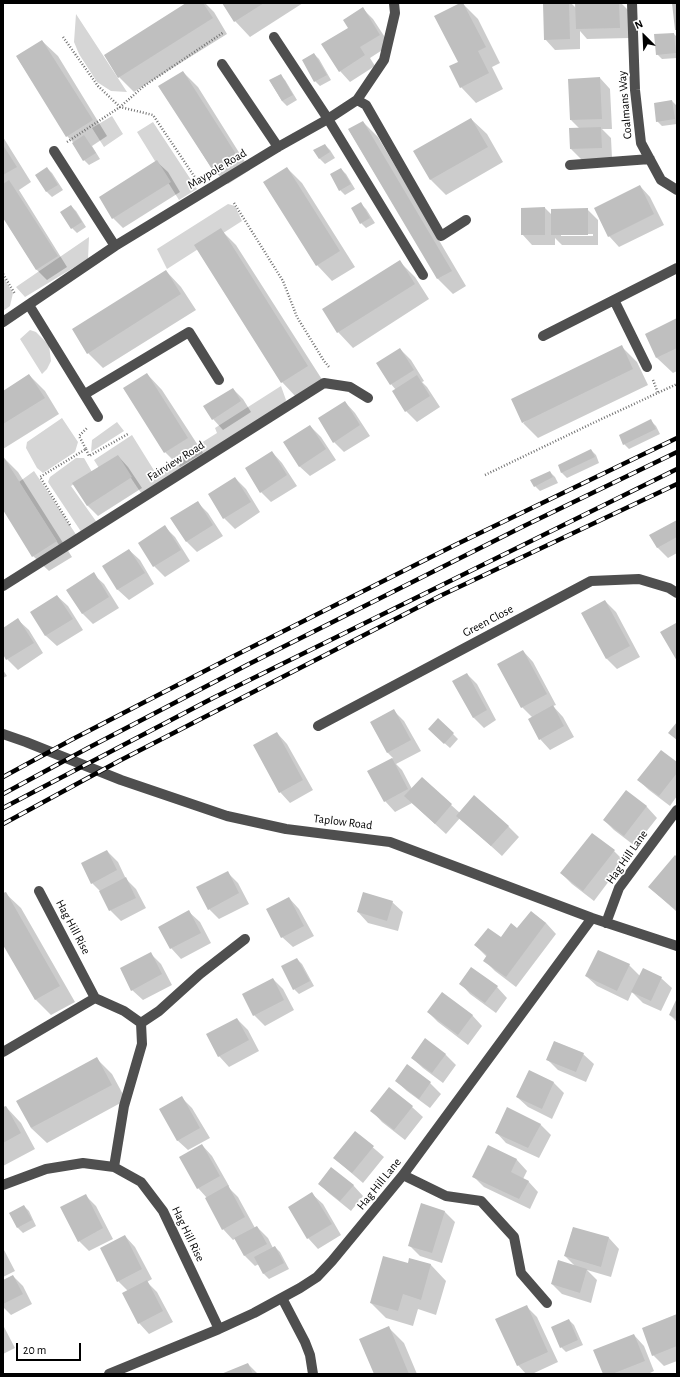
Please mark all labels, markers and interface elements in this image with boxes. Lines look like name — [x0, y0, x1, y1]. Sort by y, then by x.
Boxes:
north arrow — [624, 16, 664, 56]
text: N — [633, 18, 645, 31]
street label: Coalmans Way — [615, 70, 635, 140]
street label: Maypole Road — [185, 146, 249, 192]
street label: Fairview Road — [145, 438, 207, 484]
street label: Green Close — [460, 602, 516, 640]
street label: Taplow Road — [313, 811, 373, 833]
street label: Hag Hill Lane — [603, 827, 651, 887]
street label: Hag Hill Rise — [53, 897, 93, 957]
street label: Hag Hill Lane — [354, 1155, 404, 1213]
street label: Hag Hill Rise — [168, 1204, 208, 1264]
scale bar — [18, 1335, 83, 1361]
text: 20 m — [23, 1344, 46, 1356]

